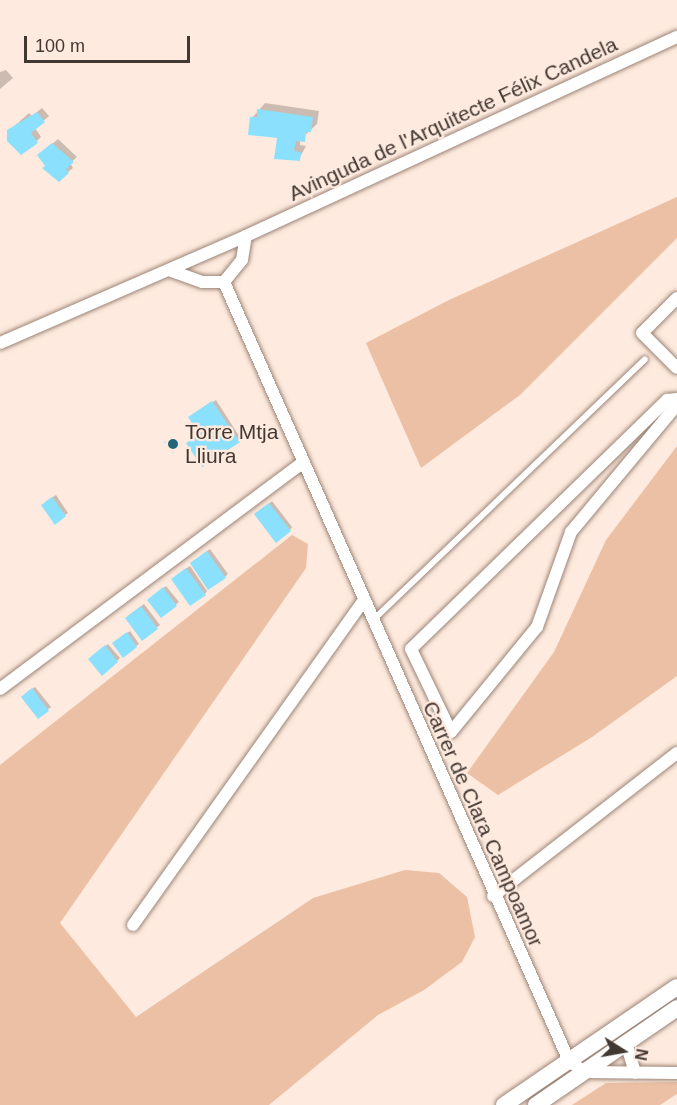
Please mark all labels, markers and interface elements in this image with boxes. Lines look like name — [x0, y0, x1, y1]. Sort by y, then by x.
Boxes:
scale bar — [27, 24, 194, 62]
street label: Avinguda de l'Arquitecte Félix Candela — [285, 32, 621, 206]
text: 100 m — [35, 36, 85, 56]
place label: Torre Mtja Lliura — [185, 419, 278, 469]
marker: Torre Mtja Lliura — [166, 437, 180, 451]
street label: Carrer de Clara Campoamor — [417, 697, 549, 951]
north arrow — [593, 1021, 653, 1081]
text: N — [632, 1047, 651, 1062]

